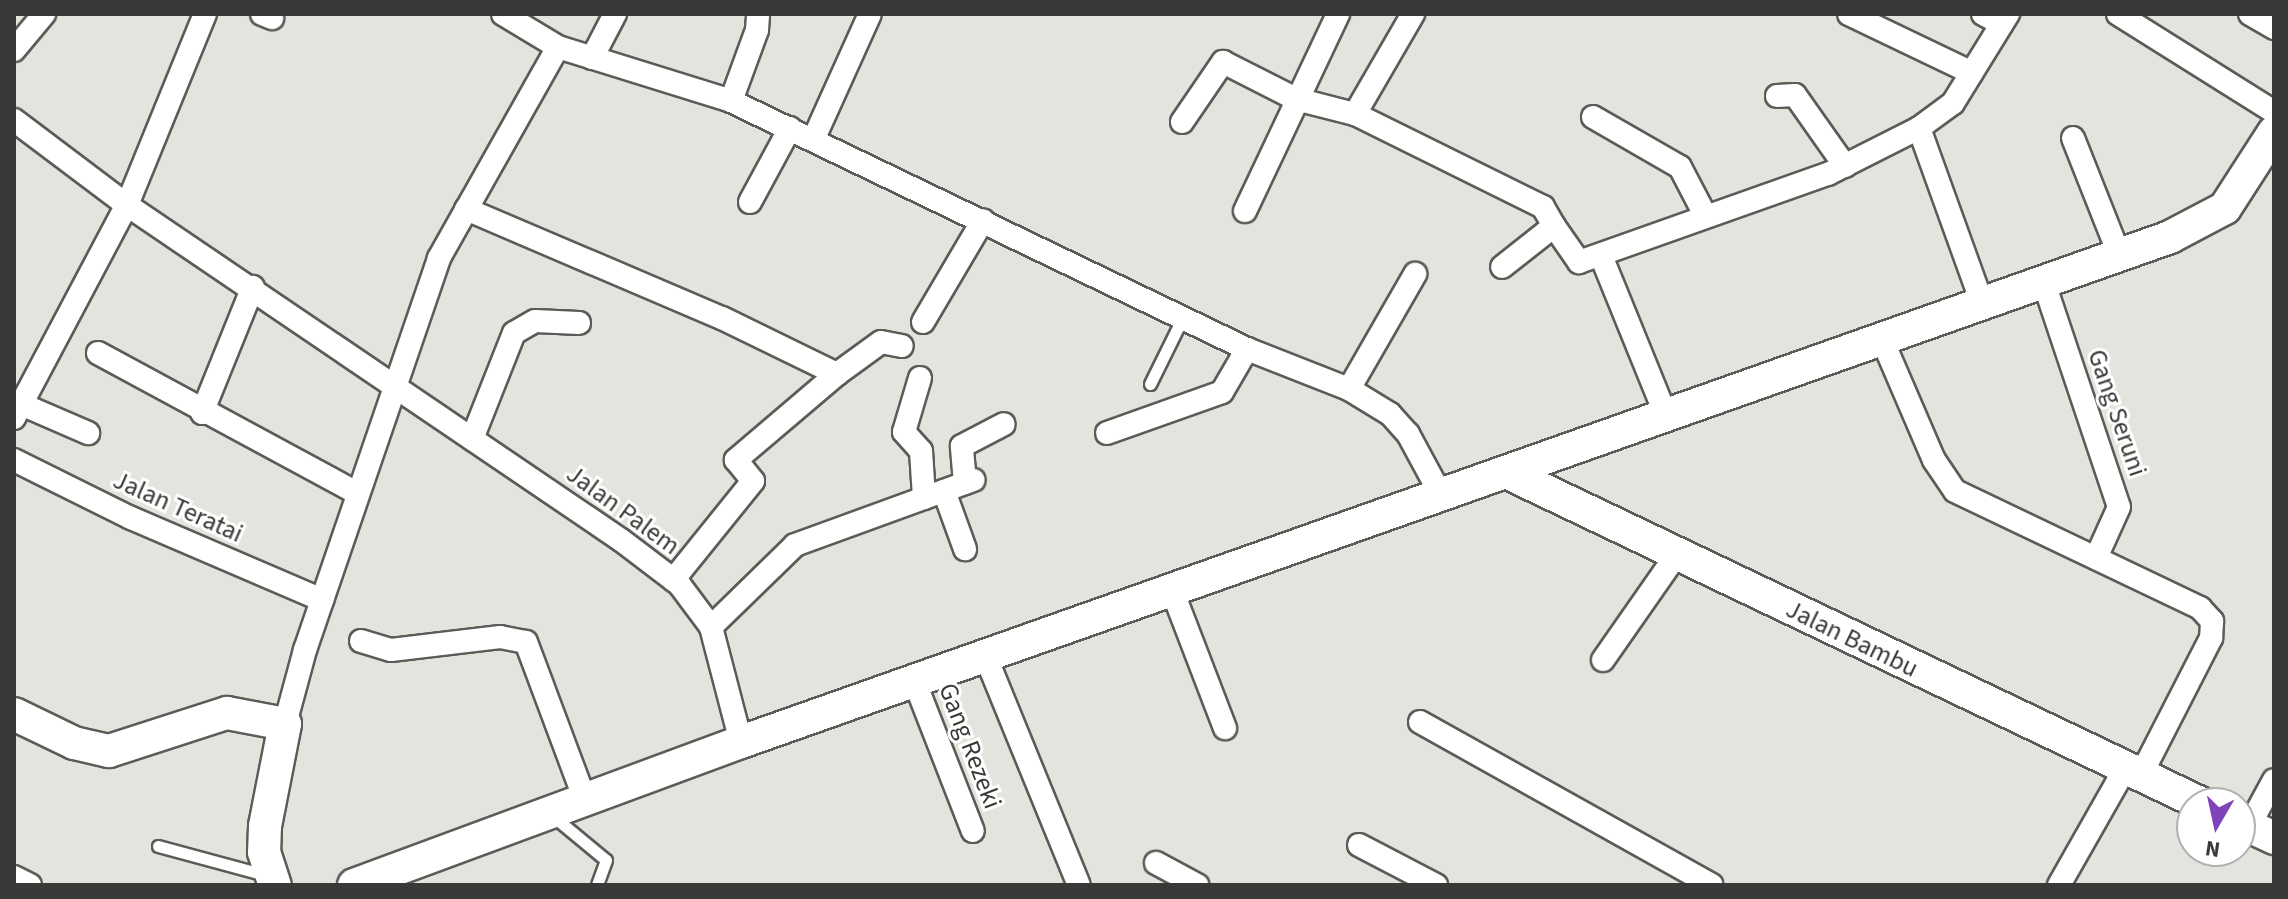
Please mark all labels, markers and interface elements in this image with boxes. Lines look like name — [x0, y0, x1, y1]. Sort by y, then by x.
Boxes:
street label: Gang Seruni — [2081, 345, 2153, 481]
street label: Jalan Palem — [560, 458, 686, 562]
street label: Jalan Teratai — [108, 465, 248, 549]
street label: Jalan Bambu — [1781, 594, 1923, 684]
street label: Gang Rezeki — [932, 679, 1008, 813]
north arrow — [2176, 787, 2256, 867]
text: N — [2203, 832, 2222, 866]

